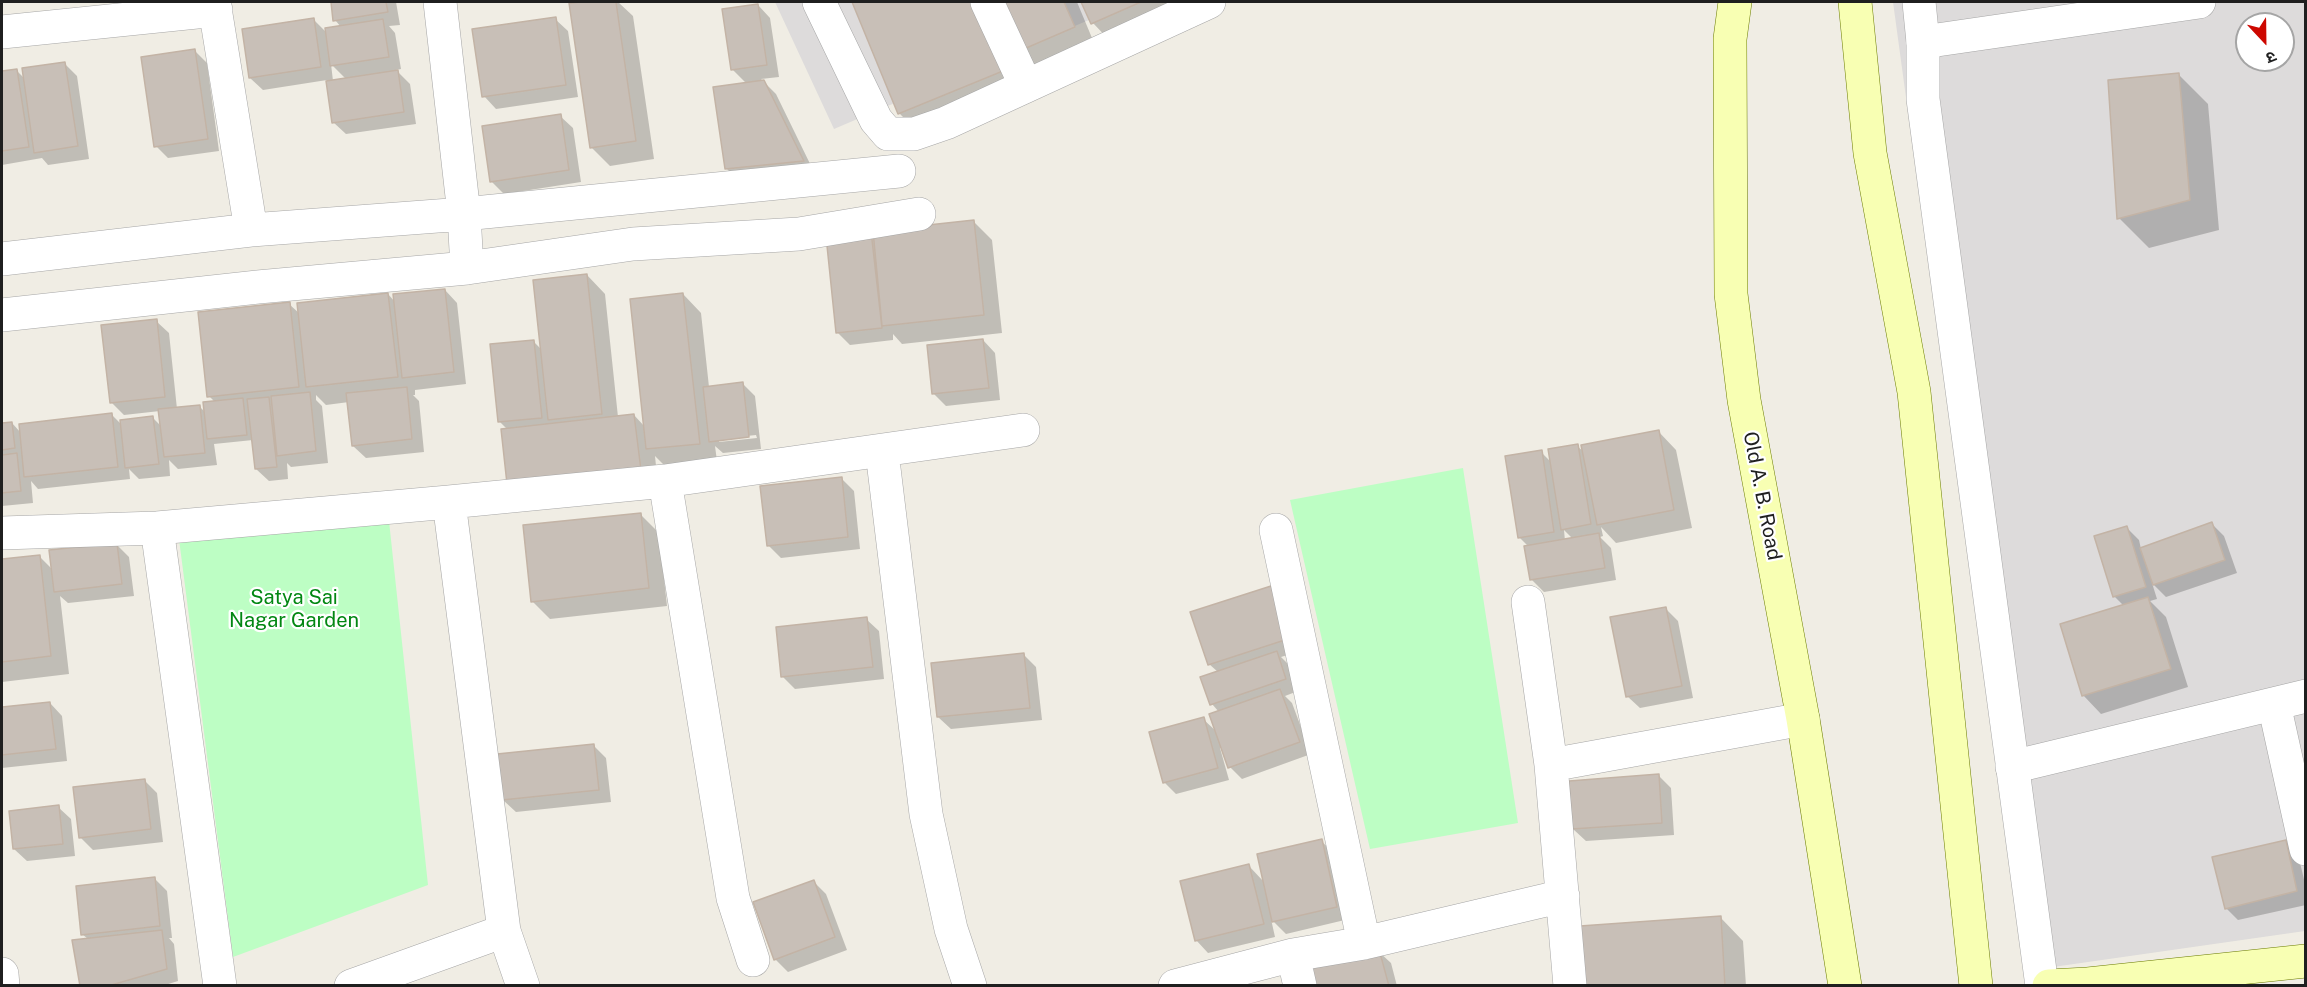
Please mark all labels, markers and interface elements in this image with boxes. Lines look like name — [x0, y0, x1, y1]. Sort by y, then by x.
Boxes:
north arrow — [2235, 12, 2295, 72]
text: उ — [2263, 47, 2279, 68]
street label: Old A. B. Road — [1738, 430, 1786, 562]
park label: Satya Sai Nagar Garden — [229, 586, 359, 633]

